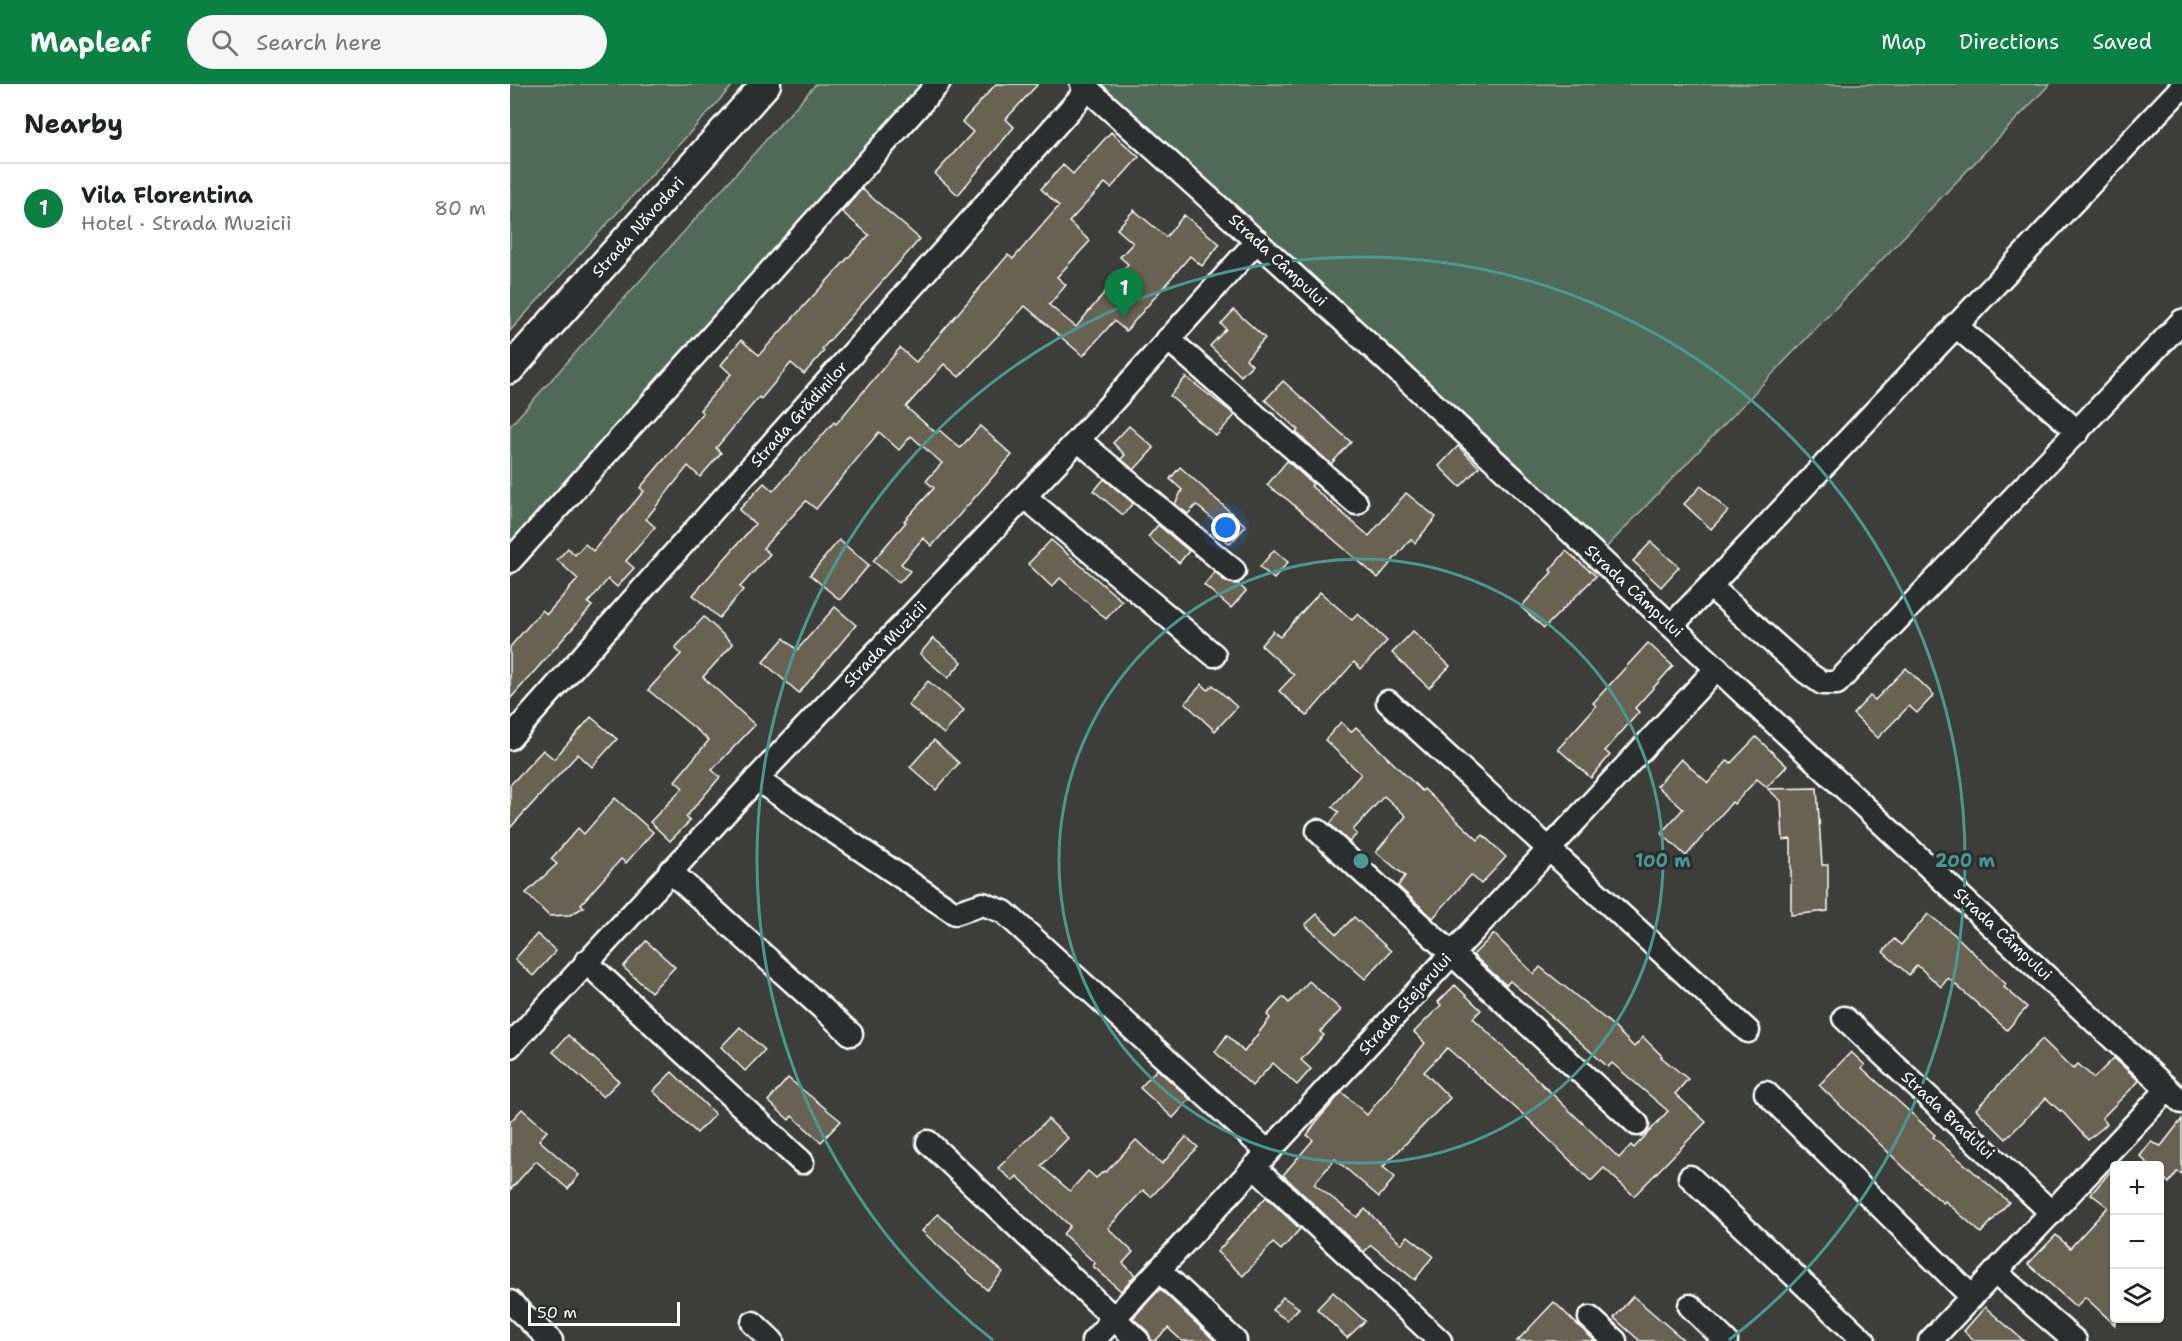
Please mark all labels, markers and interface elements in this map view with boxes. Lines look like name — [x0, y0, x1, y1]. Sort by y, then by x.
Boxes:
search box — [187, 15, 607, 69]
text: Mapleaf — [30, 23, 151, 61]
icon: search — [208, 26, 241, 59]
text: Search here — [256, 28, 382, 57]
text: Map — [1881, 28, 1926, 56]
text: Directions — [1959, 28, 2059, 56]
text: Saved — [2092, 28, 2152, 56]
text: Nearby — [24, 106, 123, 141]
street label: Strada Năvodari — [587, 172, 689, 282]
text: Vila Florentina — [81, 181, 253, 210]
text: 1 — [39, 195, 48, 221]
text: 80 m — [434, 195, 486, 221]
street label: Strada Câmpului — [1224, 209, 1332, 311]
text: Hotel · Strada Muzicii — [81, 210, 292, 236]
pin: 1 — [1104, 268, 1144, 318]
street label: Strada Grădinilor — [746, 356, 852, 472]
your location — [1211, 513, 1240, 542]
street label: Strada Câmpului — [1580, 540, 1688, 642]
street label: Strada Muzicii — [839, 597, 931, 691]
text: 100 m — [1635, 849, 1691, 873]
text: 200 m — [1935, 849, 1996, 873]
centre of rings — [1351, 851, 1371, 871]
street label: Strada Câmpului — [1949, 883, 2057, 985]
street label: Strada Stejarului — [1354, 949, 1456, 1059]
street label: Strada Bradului — [1897, 1066, 1999, 1164]
map controls — [2110, 1161, 2164, 1323]
button: + — [2110, 1161, 2164, 1215]
button: − — [2110, 1215, 2164, 1269]
button: layers — [2110, 1269, 2164, 1323]
scale bar — [528, 1299, 680, 1326]
text: 50 m — [537, 1302, 577, 1323]

